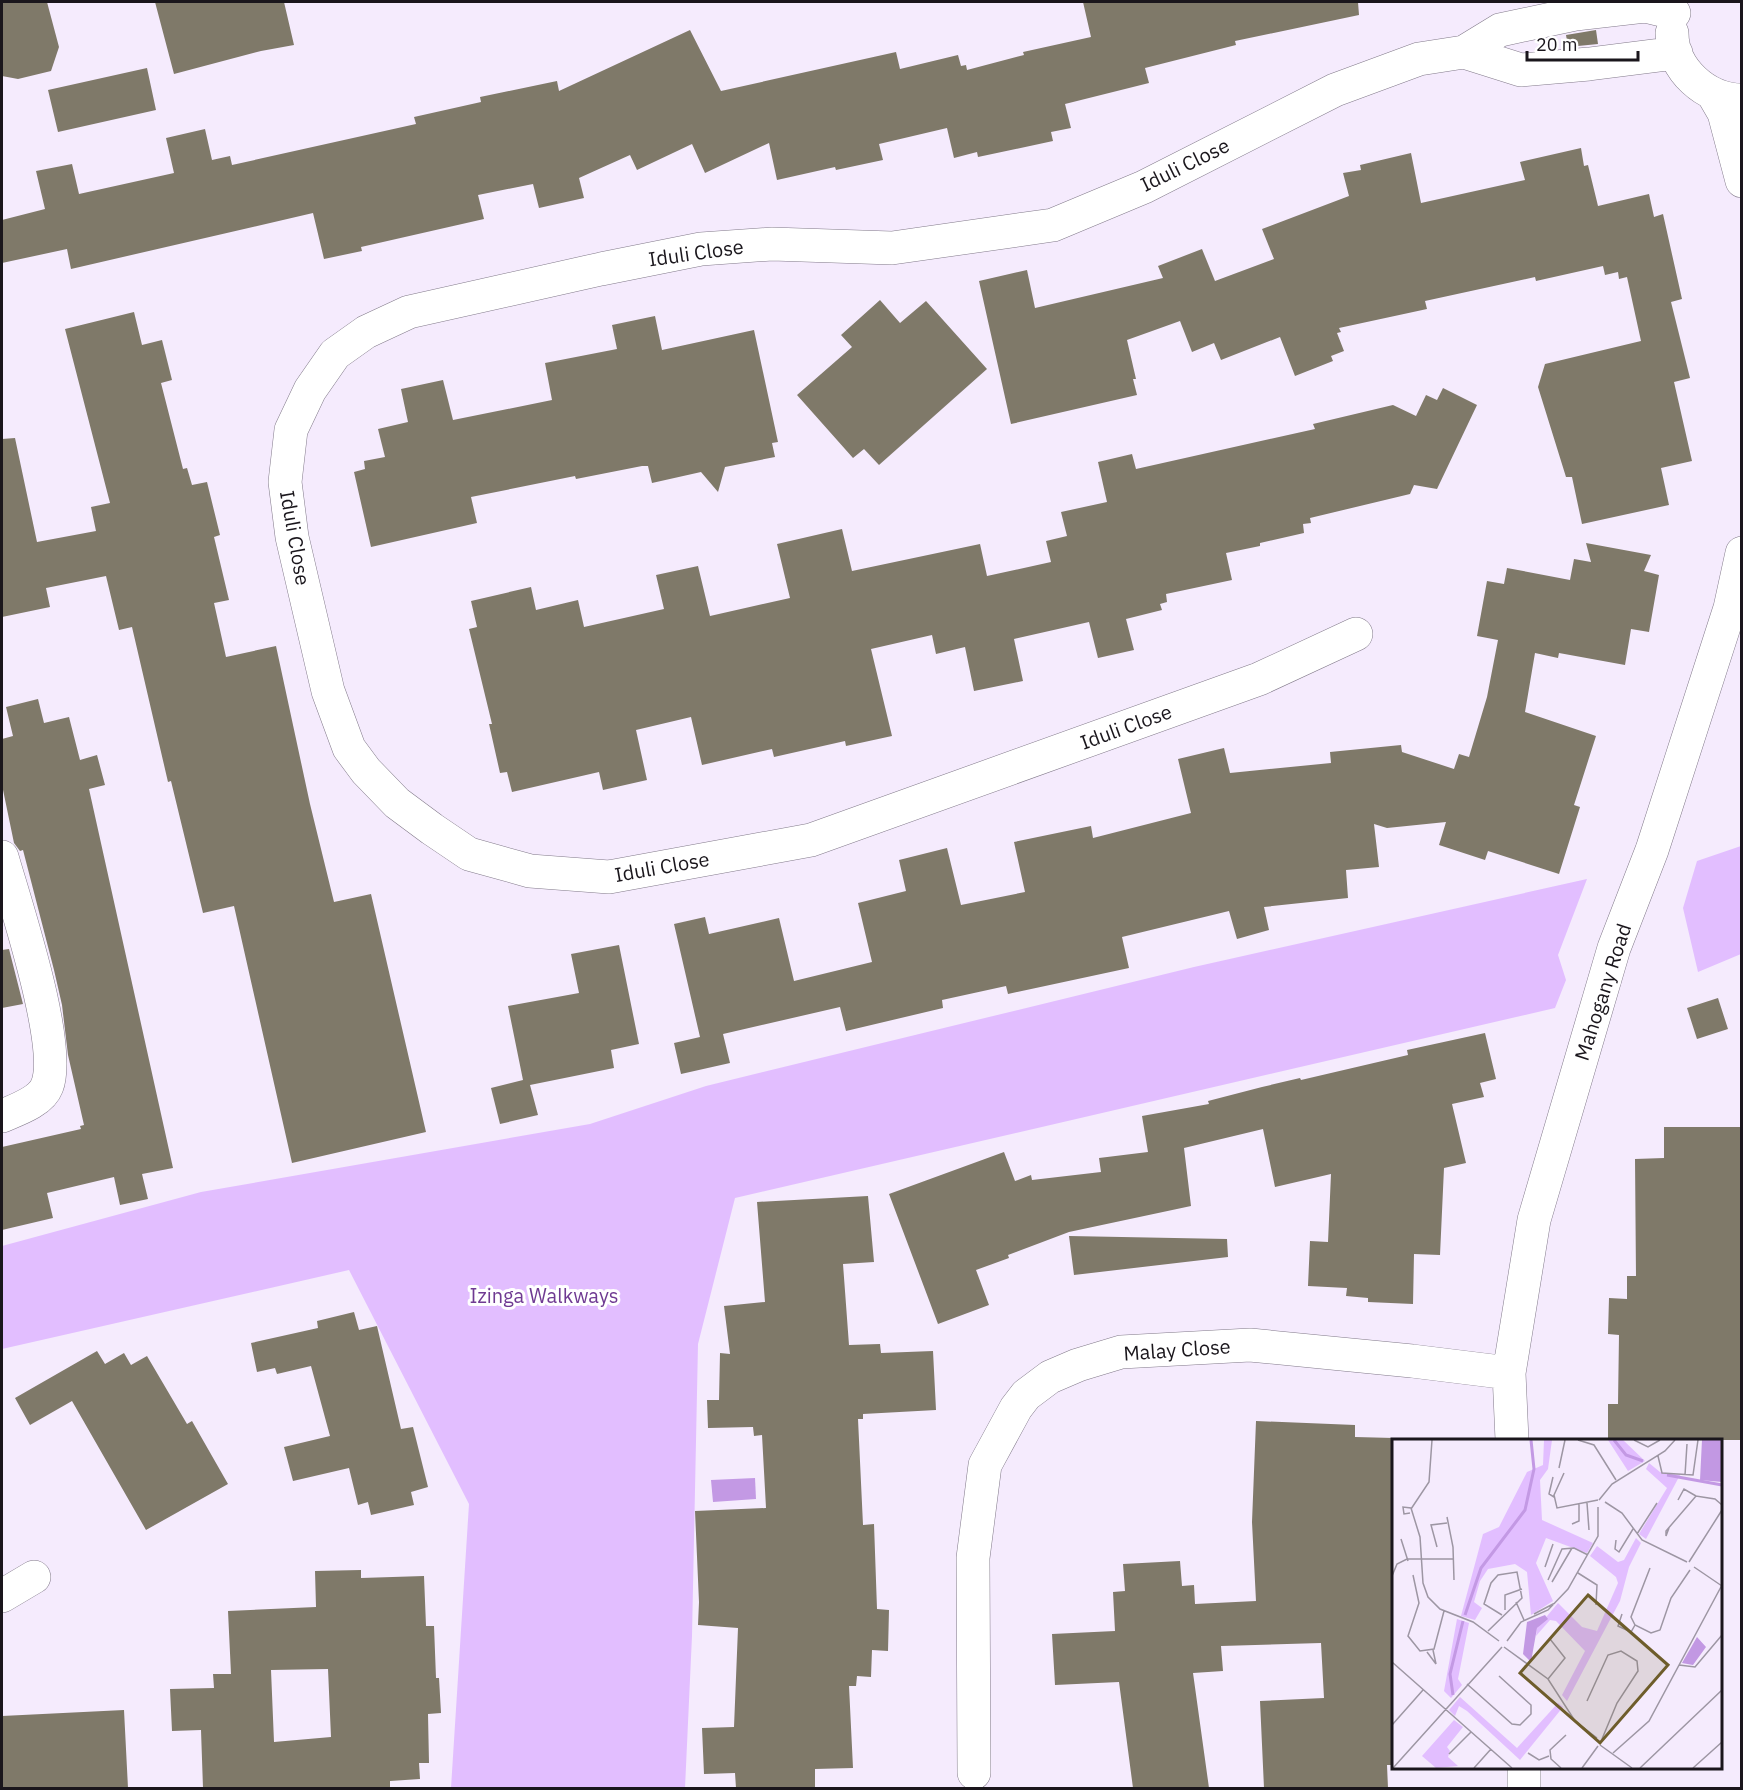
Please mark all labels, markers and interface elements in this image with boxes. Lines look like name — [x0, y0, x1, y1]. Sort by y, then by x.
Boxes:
scale bar — [1527, 24, 1638, 62]
text: 20 m — [1536, 33, 1578, 56]
street label: Iduli Close — [1136, 131, 1234, 198]
street label: Iduli Close — [647, 232, 745, 273]
street label: Iduli Close — [274, 488, 317, 587]
street label: Iduli Close — [1076, 697, 1175, 756]
street label: Iduli Close — [612, 845, 711, 888]
street label: Mahogany Road — [1568, 920, 1637, 1064]
park label: Izinga Walkways — [469, 1282, 619, 1309]
street label: Malay Close — [1122, 1332, 1232, 1367]
inset map — [1392, 1439, 1722, 1769]

